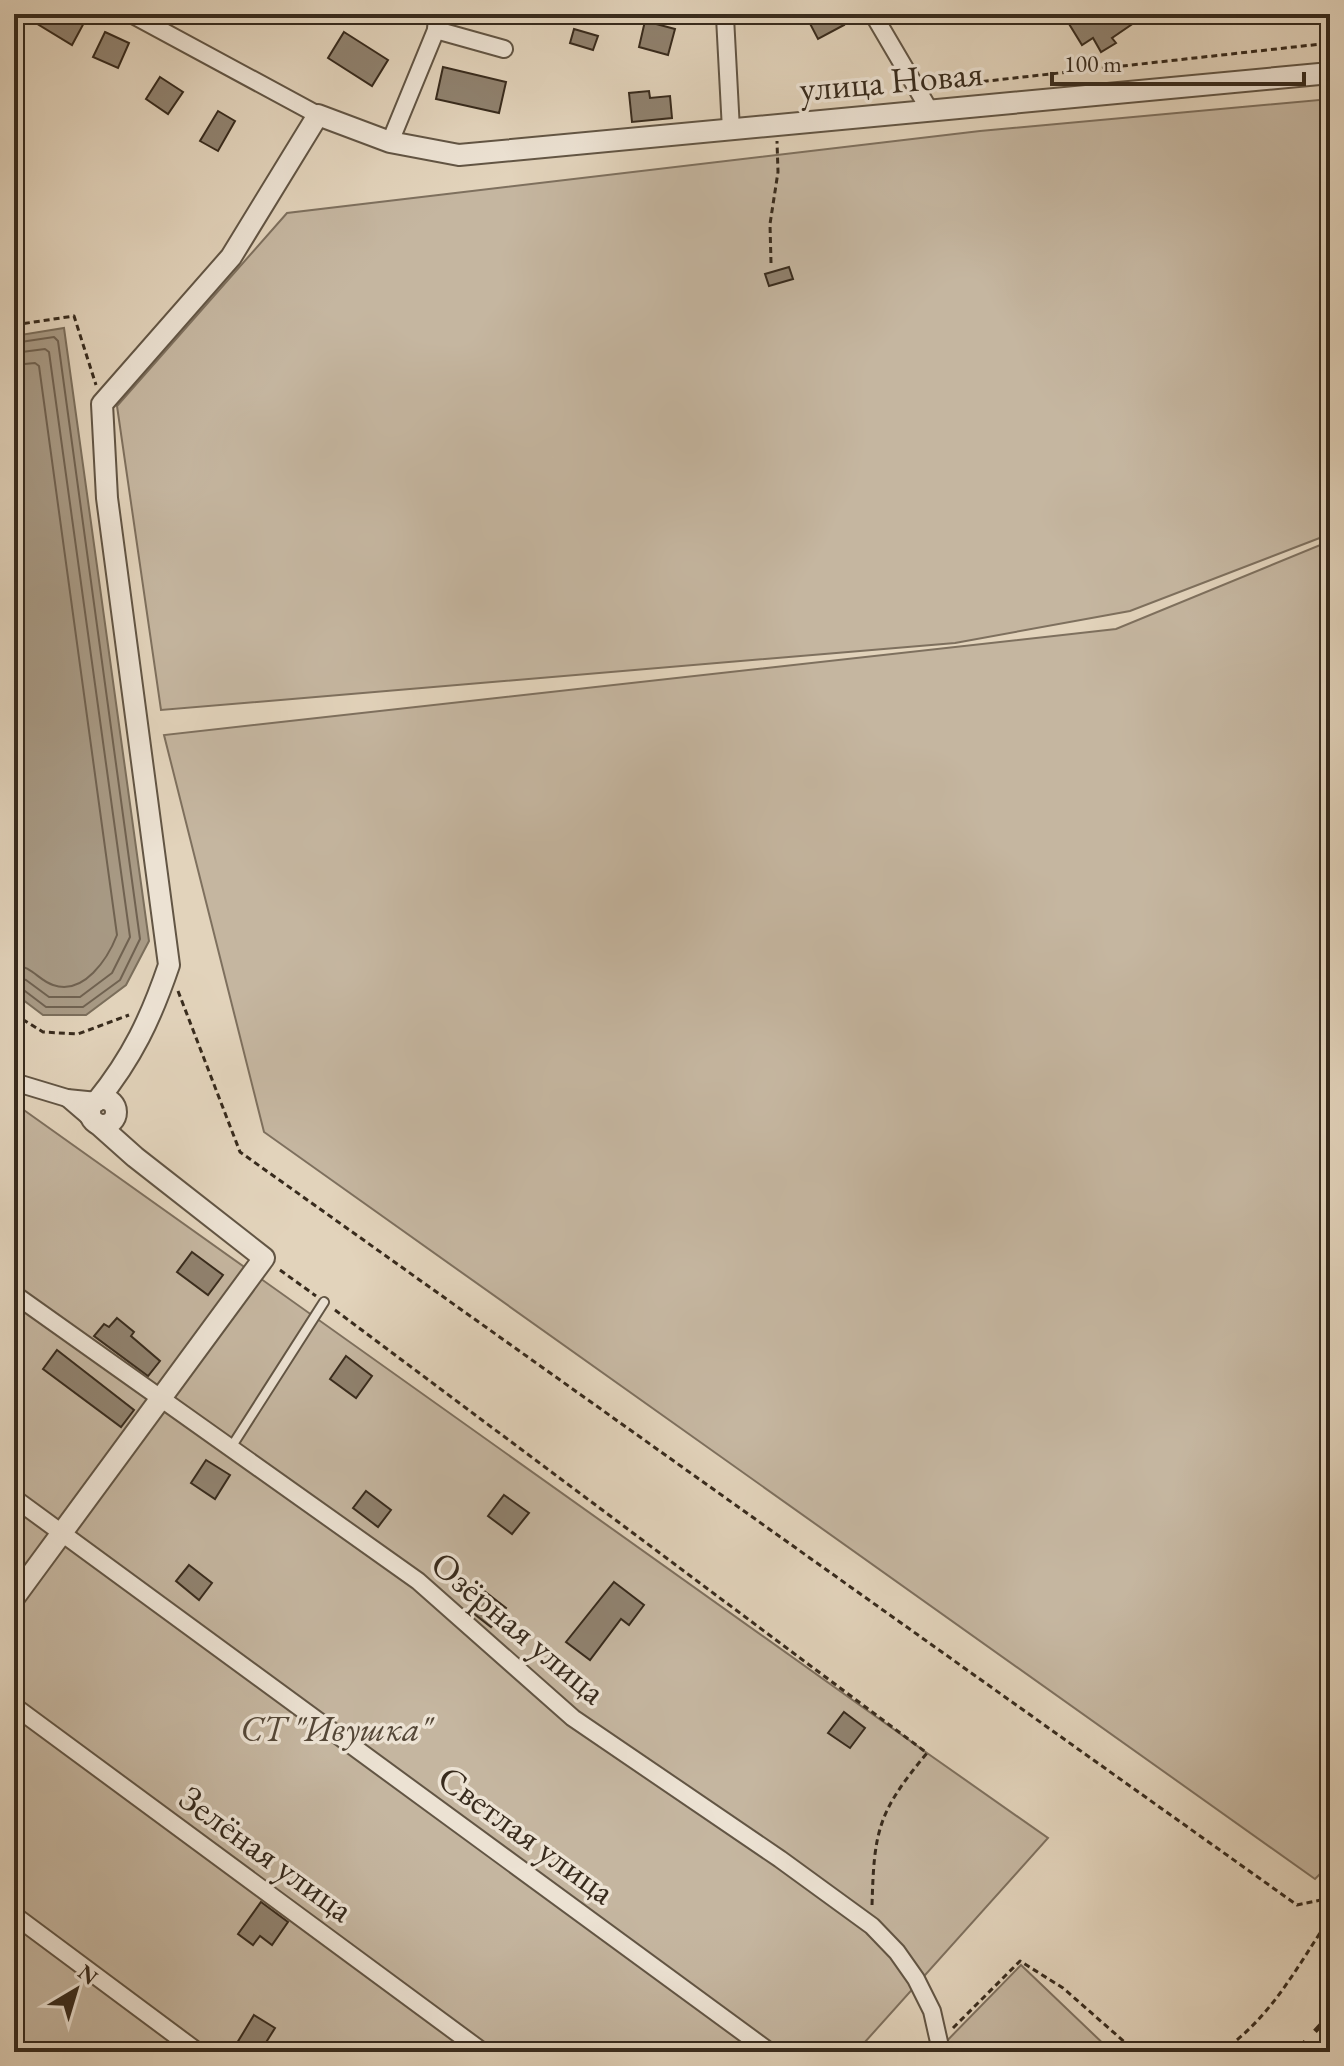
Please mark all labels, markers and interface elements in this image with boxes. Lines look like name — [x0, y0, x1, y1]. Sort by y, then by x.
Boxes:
scale bar — [1052, 36, 1304, 86]
text: 100 m — [1064, 48, 1122, 79]
street label: улица Новая — [797, 49, 985, 112]
street label: Озёрная улица — [421, 1540, 616, 1715]
park label: СТ "Ивушка" — [240, 1705, 435, 1752]
street label: Светлая улица — [429, 1754, 625, 1915]
street label: Зелёная улица — [170, 1774, 364, 1933]
north arrow — [36, 1950, 116, 2030]
text: N — [72, 1958, 104, 1992]

